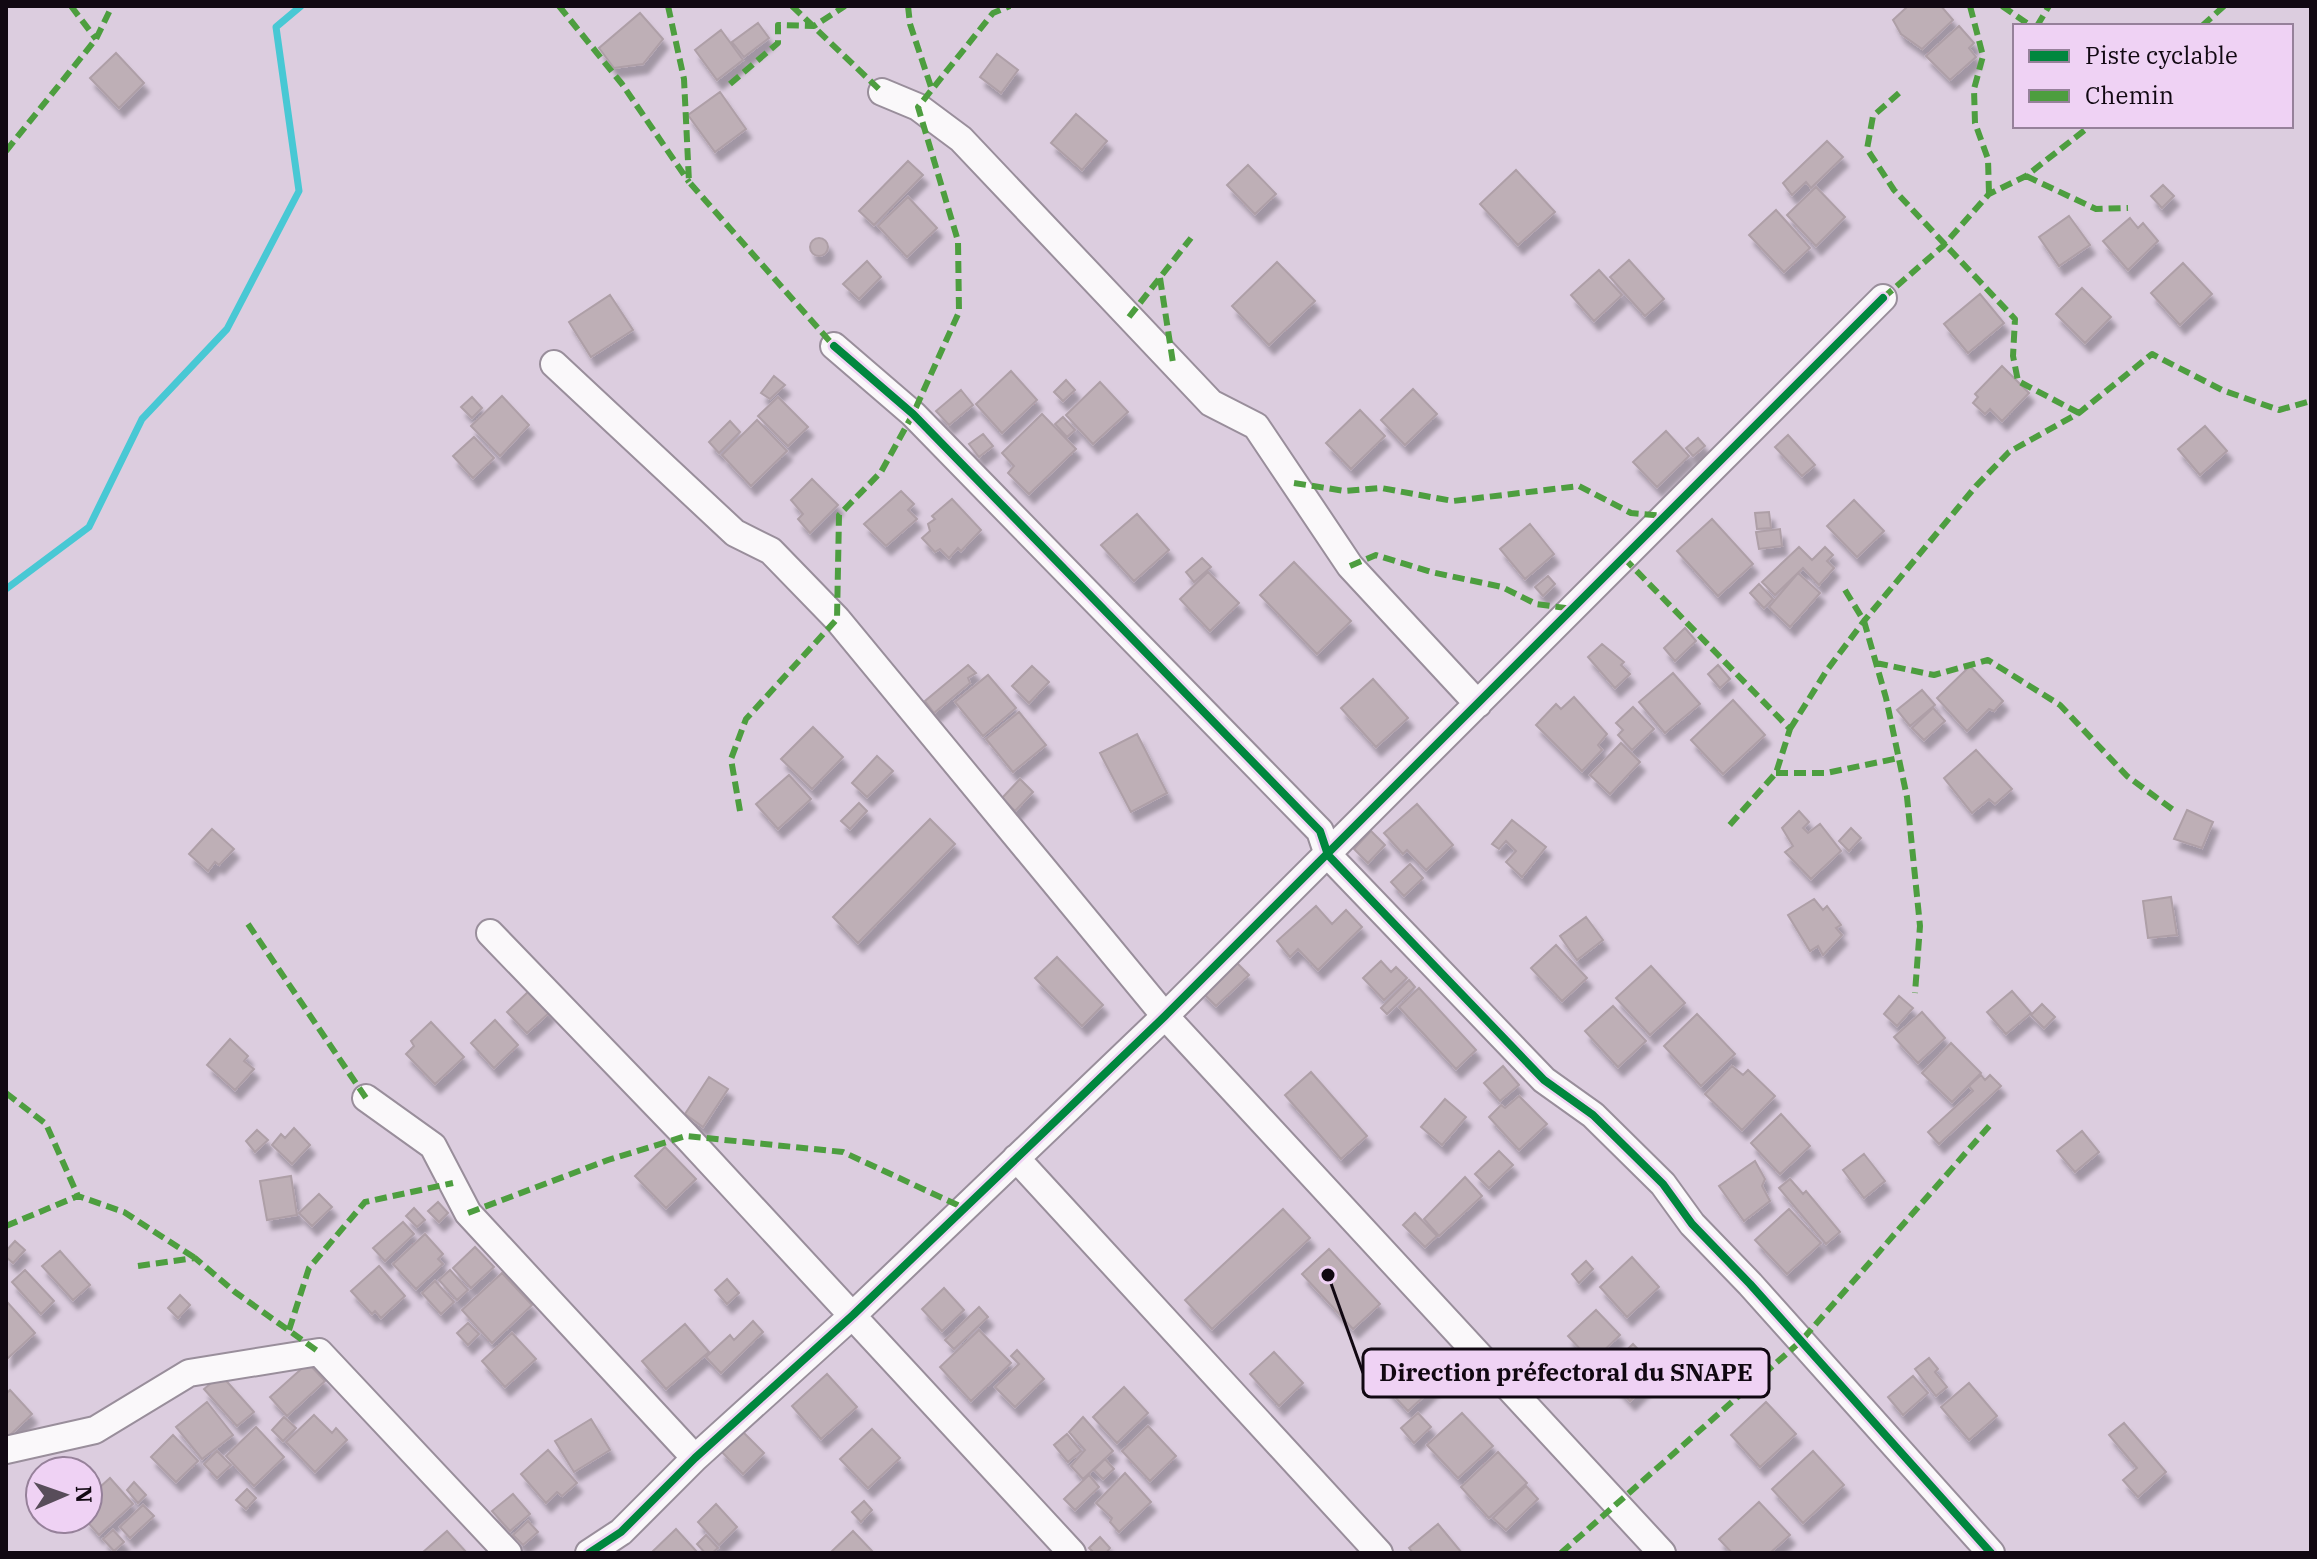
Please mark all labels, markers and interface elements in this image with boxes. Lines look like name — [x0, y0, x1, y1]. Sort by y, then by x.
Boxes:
legend — [2013, 24, 2293, 128]
text: Piste cyclable — [2085, 39, 2238, 71]
text: Chemin — [2085, 79, 2174, 111]
callout: Direction préfectoral du SNAPE — [1363, 1349, 1769, 1397]
text: Direction préfectoral du SNAPE — [1379, 1356, 1753, 1388]
north arrow — [24, 1455, 104, 1535]
text: N — [70, 1485, 99, 1503]

